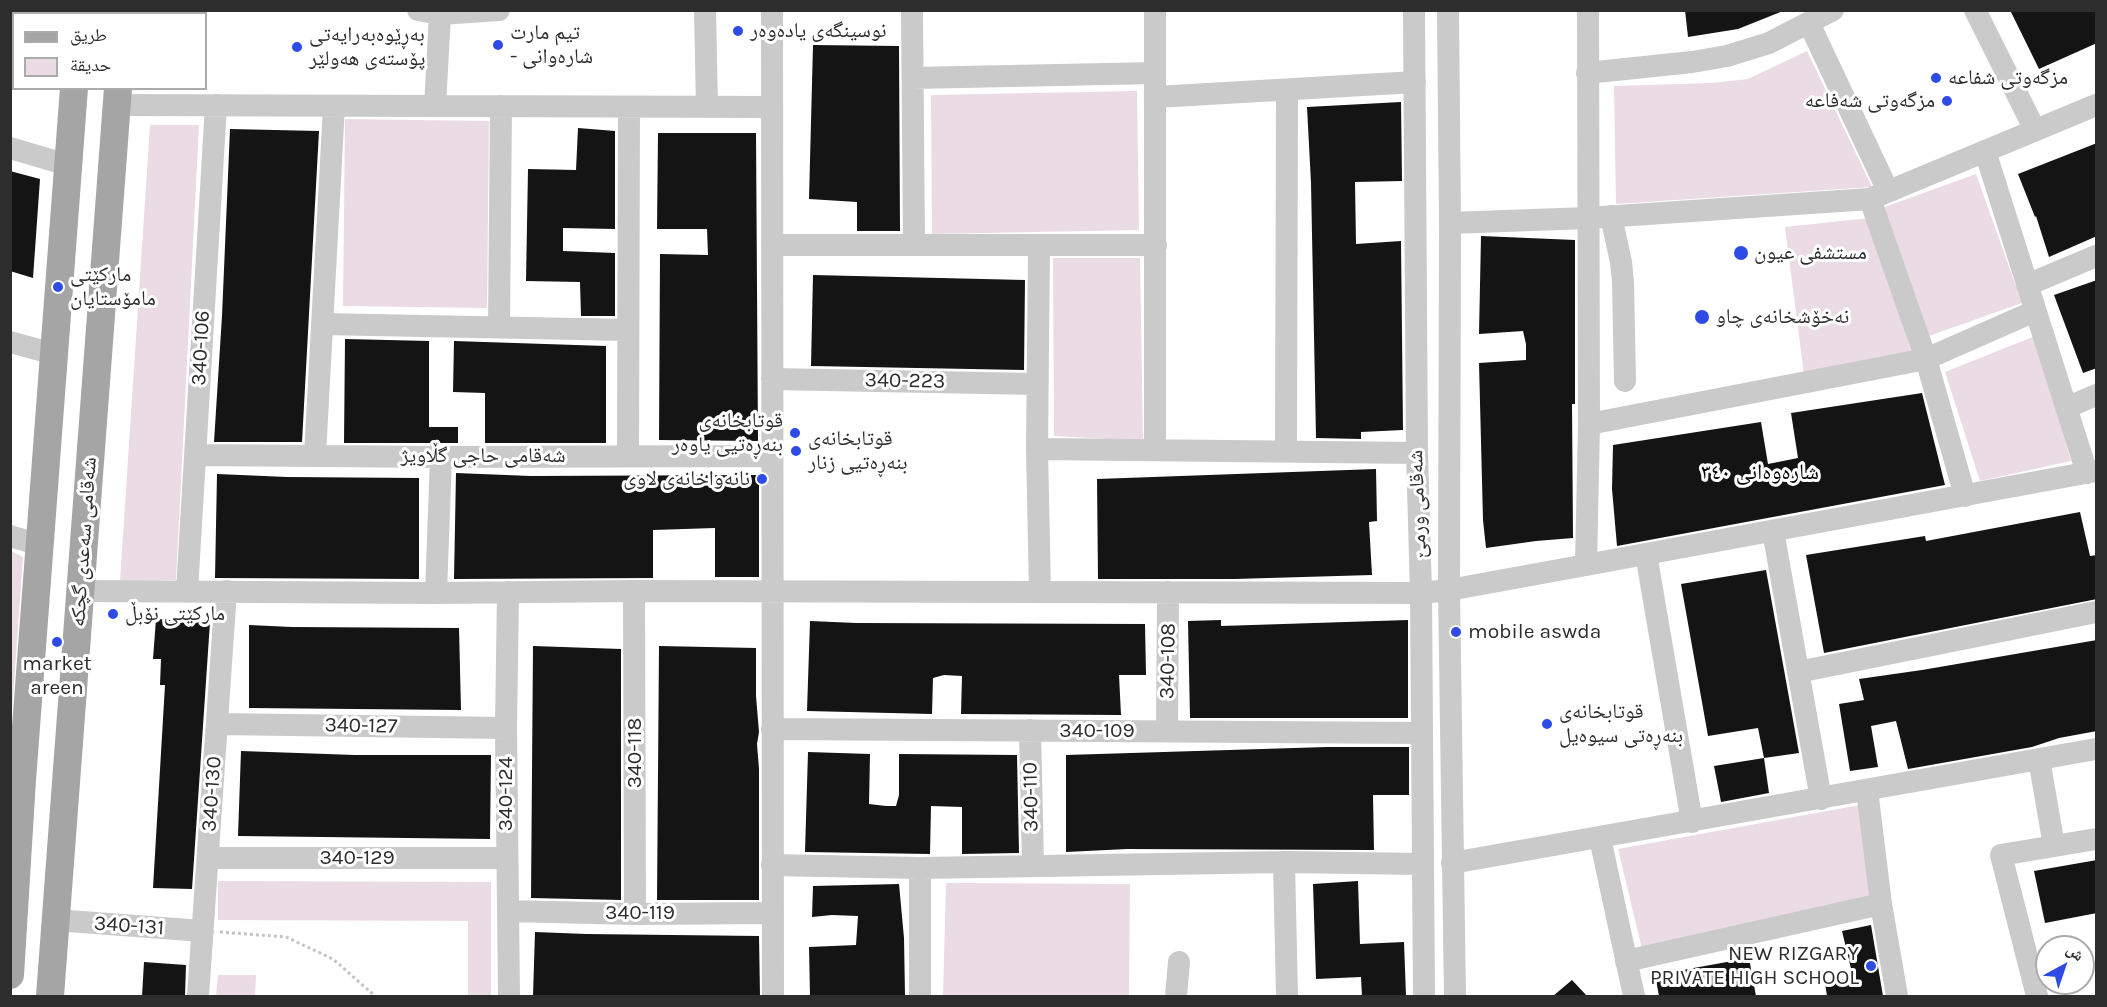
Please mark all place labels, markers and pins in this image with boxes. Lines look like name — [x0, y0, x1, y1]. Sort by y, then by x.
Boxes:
place label: نوسینگەی یادەوەر — [750, 18, 886, 44]
place label: تیم مارت - شارەوانی — [510, 20, 593, 70]
place label: بەڕێوەبەرایەتی پۆستەی هەولێر — [309, 22, 425, 72]
marker: نوسینگەی یادەوەر — [731, 24, 745, 38]
marker: تیم مارت - شارەوانی — [491, 38, 505, 52]
marker: بەڕێوەبەرایەتی پۆستەی هەولێر — [290, 40, 304, 54]
place label: مزگەوتی شفاعە — [1948, 65, 2068, 91]
marker: مزگەوتی شفاعە — [1929, 71, 1943, 85]
place label: مزگەوتی شەفاعە — [1805, 88, 1935, 114]
marker: مزگەوتی شەفاعە — [1940, 94, 1954, 108]
place label: مستشفى عيون — [1754, 240, 1867, 266]
marker: مستشفى عيون — [1732, 244, 1750, 262]
place label: مارکێتی مامۆستایان — [70, 262, 156, 312]
marker: مارکێتی مامۆستایان — [51, 280, 65, 294]
place label: نەخۆشخانەی چاو — [1716, 304, 1849, 330]
marker: نەخۆشخانەی چاو — [1693, 308, 1711, 326]
place label: قوتابخانەی بنەڕەتیی یاوەر — [672, 408, 783, 458]
marker: قوتابخانەی بنەڕەتیی یاوەر — [788, 426, 802, 440]
place label: قوتابخانەی بنەڕەتیی زنار — [808, 426, 908, 476]
marker: قوتابخانەی بنەڕەتیی زنار — [789, 444, 803, 458]
place label: نانەواخانەی لاوی — [623, 466, 750, 492]
marker: نانەواخانەی لاوی — [755, 472, 769, 486]
place label: مارکێتی نۆبڵ — [125, 601, 225, 627]
marker: مارکێتی نۆبڵ — [106, 607, 120, 621]
place label: mobile aswda — [1468, 619, 1601, 645]
marker: mobile aswda — [1449, 625, 1463, 639]
marker: market areen — [50, 635, 64, 649]
place label: market areen — [22, 651, 92, 701]
place label: قوتابخانەی بنەڕەتی سیوەیل — [1559, 699, 1683, 749]
marker: قوتابخانەی بنەڕەتی سیوەیل — [1540, 717, 1554, 731]
place label: NEW RIZGARY PRIVATE HIGH SCHOOL — [1650, 941, 1859, 991]
marker: NEW RIZGARY PRIVATE HIGH SCHOOL — [1864, 959, 1878, 973]

